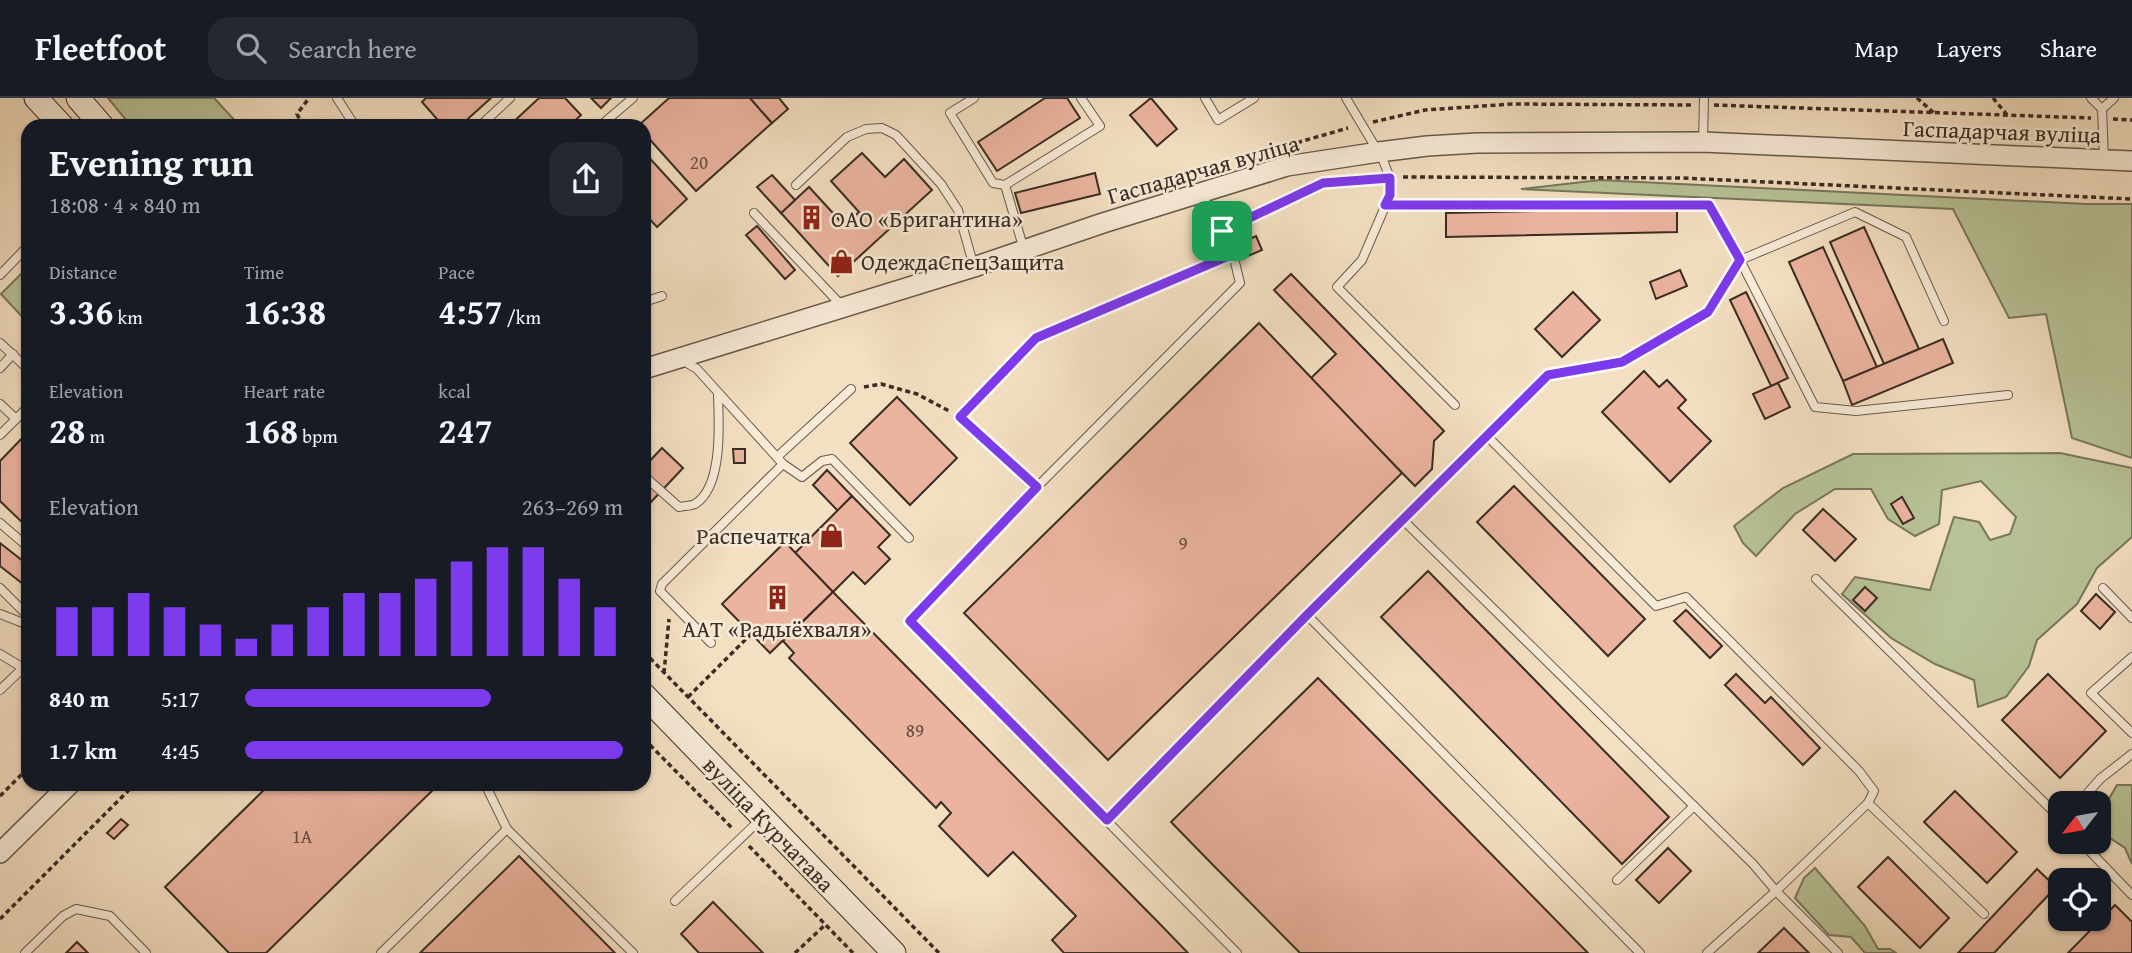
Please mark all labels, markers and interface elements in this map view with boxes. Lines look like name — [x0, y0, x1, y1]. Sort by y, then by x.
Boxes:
search box — [208, 17, 698, 80]
text: Fleetfoot — [35, 24, 166, 72]
icon: search — [232, 29, 270, 67]
text: Search here — [288, 29, 417, 68]
text: Map — [1855, 31, 1898, 66]
text: Layers — [1936, 31, 2002, 66]
text: Share — [2040, 31, 2097, 66]
street label: Гаспадарчая вуліца — [1902, 111, 2102, 151]
street label: Гаспадарчая вуліца — [1103, 126, 1303, 212]
text: Evening run — [49, 134, 253, 190]
button: share — [549, 142, 623, 216]
house number: 20 — [690, 148, 708, 176]
text: 18:08 · 4 × 840 m — [49, 188, 201, 221]
pin — [1192, 201, 1252, 261]
place label: ОАО «Бригантина» — [831, 202, 1023, 235]
building icon: ОАО «Бригантина» — [797, 204, 825, 232]
icon: arrive — [1203, 212, 1241, 250]
place label: ОдеждаСпецЗащита — [861, 245, 1064, 278]
shop icon: ОдеждаСпецЗащита — [827, 247, 855, 275]
text: Distance — [49, 258, 117, 286]
text: Time — [244, 258, 284, 286]
text: Pace — [438, 258, 475, 286]
text: 3.36 — [49, 286, 113, 337]
text: 16:38 — [244, 286, 326, 337]
text: 4:57 — [438, 286, 503, 337]
text: km — [113, 303, 143, 331]
text: /km — [503, 303, 541, 331]
text: Elevation — [49, 377, 123, 405]
text: Heart rate — [244, 377, 325, 405]
text: kcal — [438, 377, 471, 405]
text: 28 — [49, 405, 85, 456]
text: 168 — [244, 405, 298, 456]
text: 247 — [438, 405, 493, 456]
text: m — [85, 422, 105, 450]
text: bpm — [298, 422, 338, 450]
text: Elevation — [49, 490, 139, 523]
text: 263–269 m — [522, 490, 623, 523]
place label: Распечатка — [696, 519, 811, 552]
shop icon: Распечатка — [817, 521, 845, 549]
house number: 9 — [1178, 529, 1188, 557]
building icon: ААТ «Радыёхваля» — [763, 584, 791, 612]
place label: ААТ «Радыёхваля» — [682, 612, 872, 645]
text: 840 m — [49, 682, 110, 715]
text: 5:17 — [161, 682, 200, 715]
house number: 89 — [906, 716, 924, 744]
text: 1.7 km — [49, 734, 117, 767]
text: 4:45 — [161, 734, 200, 767]
street label: вуліца Курчатава — [696, 749, 842, 899]
north arrow — [2048, 791, 2110, 854]
map controls — [2048, 791, 2111, 931]
house number: 1А — [292, 822, 313, 850]
button: locate — [2048, 868, 2111, 931]

